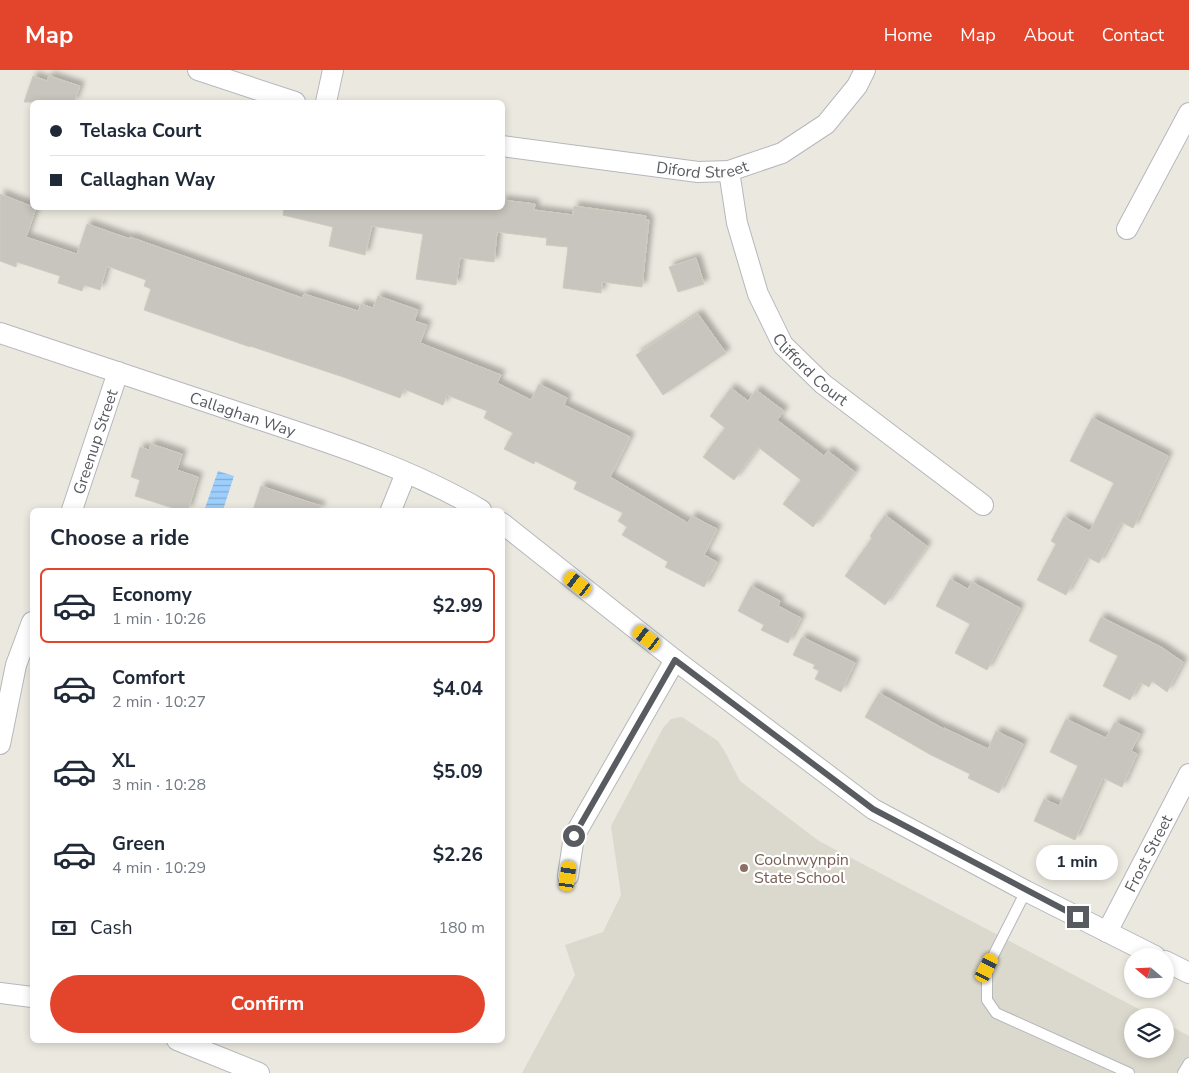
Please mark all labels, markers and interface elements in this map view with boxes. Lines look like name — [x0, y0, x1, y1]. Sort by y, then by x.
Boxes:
text: Map — [25, 19, 73, 51]
text: Home — [884, 23, 932, 47]
text: Map — [960, 23, 996, 47]
text: About — [1024, 23, 1074, 47]
text: Contact — [1102, 23, 1164, 47]
text: Telaska Court — [80, 118, 201, 144]
street label: Diford Street — [655, 155, 752, 184]
text: Callaghan Way — [80, 167, 215, 193]
street label: Clifford Court — [767, 330, 853, 412]
street label: Greenup Street — [68, 386, 124, 497]
street label: Callaghan Way — [187, 387, 299, 443]
text: Choose a ride — [50, 523, 189, 553]
car — [561, 569, 594, 599]
text: Economy — [112, 582, 192, 608]
icon: car — [52, 583, 97, 628]
text: $2.99 — [433, 593, 483, 619]
text: 1 min · 10:26 — [112, 608, 206, 630]
car — [630, 623, 663, 653]
text: Comfort — [112, 665, 185, 691]
icon: car — [52, 666, 97, 711]
text: $4.04 — [433, 676, 483, 702]
text: 2 min · 10:27 — [112, 691, 206, 713]
text: XL — [112, 748, 135, 774]
icon: car — [52, 749, 97, 794]
text: $5.09 — [433, 759, 483, 785]
text: 3 min · 10:28 — [112, 774, 206, 796]
street label: Frost Street — [1120, 811, 1178, 896]
route start — [563, 825, 585, 847]
text: Green — [112, 831, 165, 857]
icon: car — [52, 832, 97, 877]
text: $2.26 — [433, 842, 483, 868]
callout: 1 min — [1037, 844, 1119, 880]
place label: Coolnwynpin State School — [754, 849, 849, 889]
text: 1 min — [1056, 851, 1098, 873]
text: 4 min · 10:29 — [112, 857, 206, 879]
car — [558, 860, 577, 892]
marker: Coolnwynpin State School — [738, 862, 750, 874]
route end — [1067, 906, 1089, 928]
icon: cash — [50, 914, 78, 942]
text: Cash — [90, 915, 132, 941]
text: 180 m — [438, 917, 485, 939]
north arrow — [1124, 948, 1174, 998]
map controls — [1124, 948, 1174, 1058]
car — [973, 951, 1000, 985]
button: Confirm — [50, 975, 485, 1033]
button: layers — [1124, 1008, 1174, 1058]

